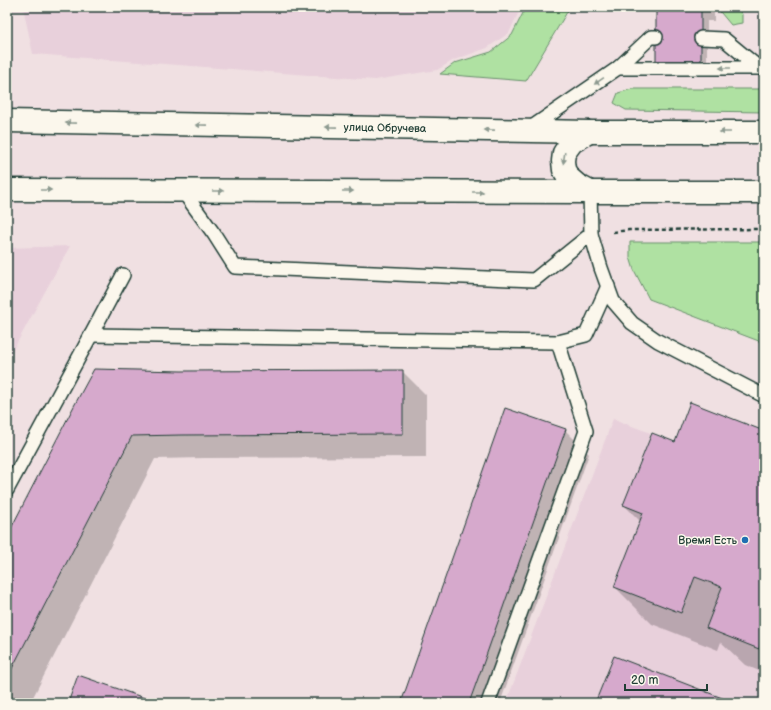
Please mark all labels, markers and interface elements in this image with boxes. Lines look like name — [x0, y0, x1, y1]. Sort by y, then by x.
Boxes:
one-way arrow — [718, 65, 731, 71]
one-way arrow — [594, 77, 604, 85]
one-way arrow — [65, 119, 77, 126]
street label: улица Обручева — [344, 121, 427, 135]
one-way arrow — [194, 122, 207, 128]
one-way arrow — [324, 124, 337, 130]
one-way arrow — [482, 127, 495, 133]
one-way arrow — [718, 129, 731, 135]
one-way arrow — [561, 152, 567, 164]
one-way arrow — [40, 187, 53, 193]
one-way arrow — [212, 187, 224, 194]
one-way arrow — [342, 188, 355, 194]
one-way arrow — [472, 189, 485, 195]
place label: Время Есть — [678, 534, 738, 547]
marker: Время Есть — [740, 535, 750, 545]
scale bar — [625, 666, 707, 692]
text: 20 m — [631, 673, 658, 688]

